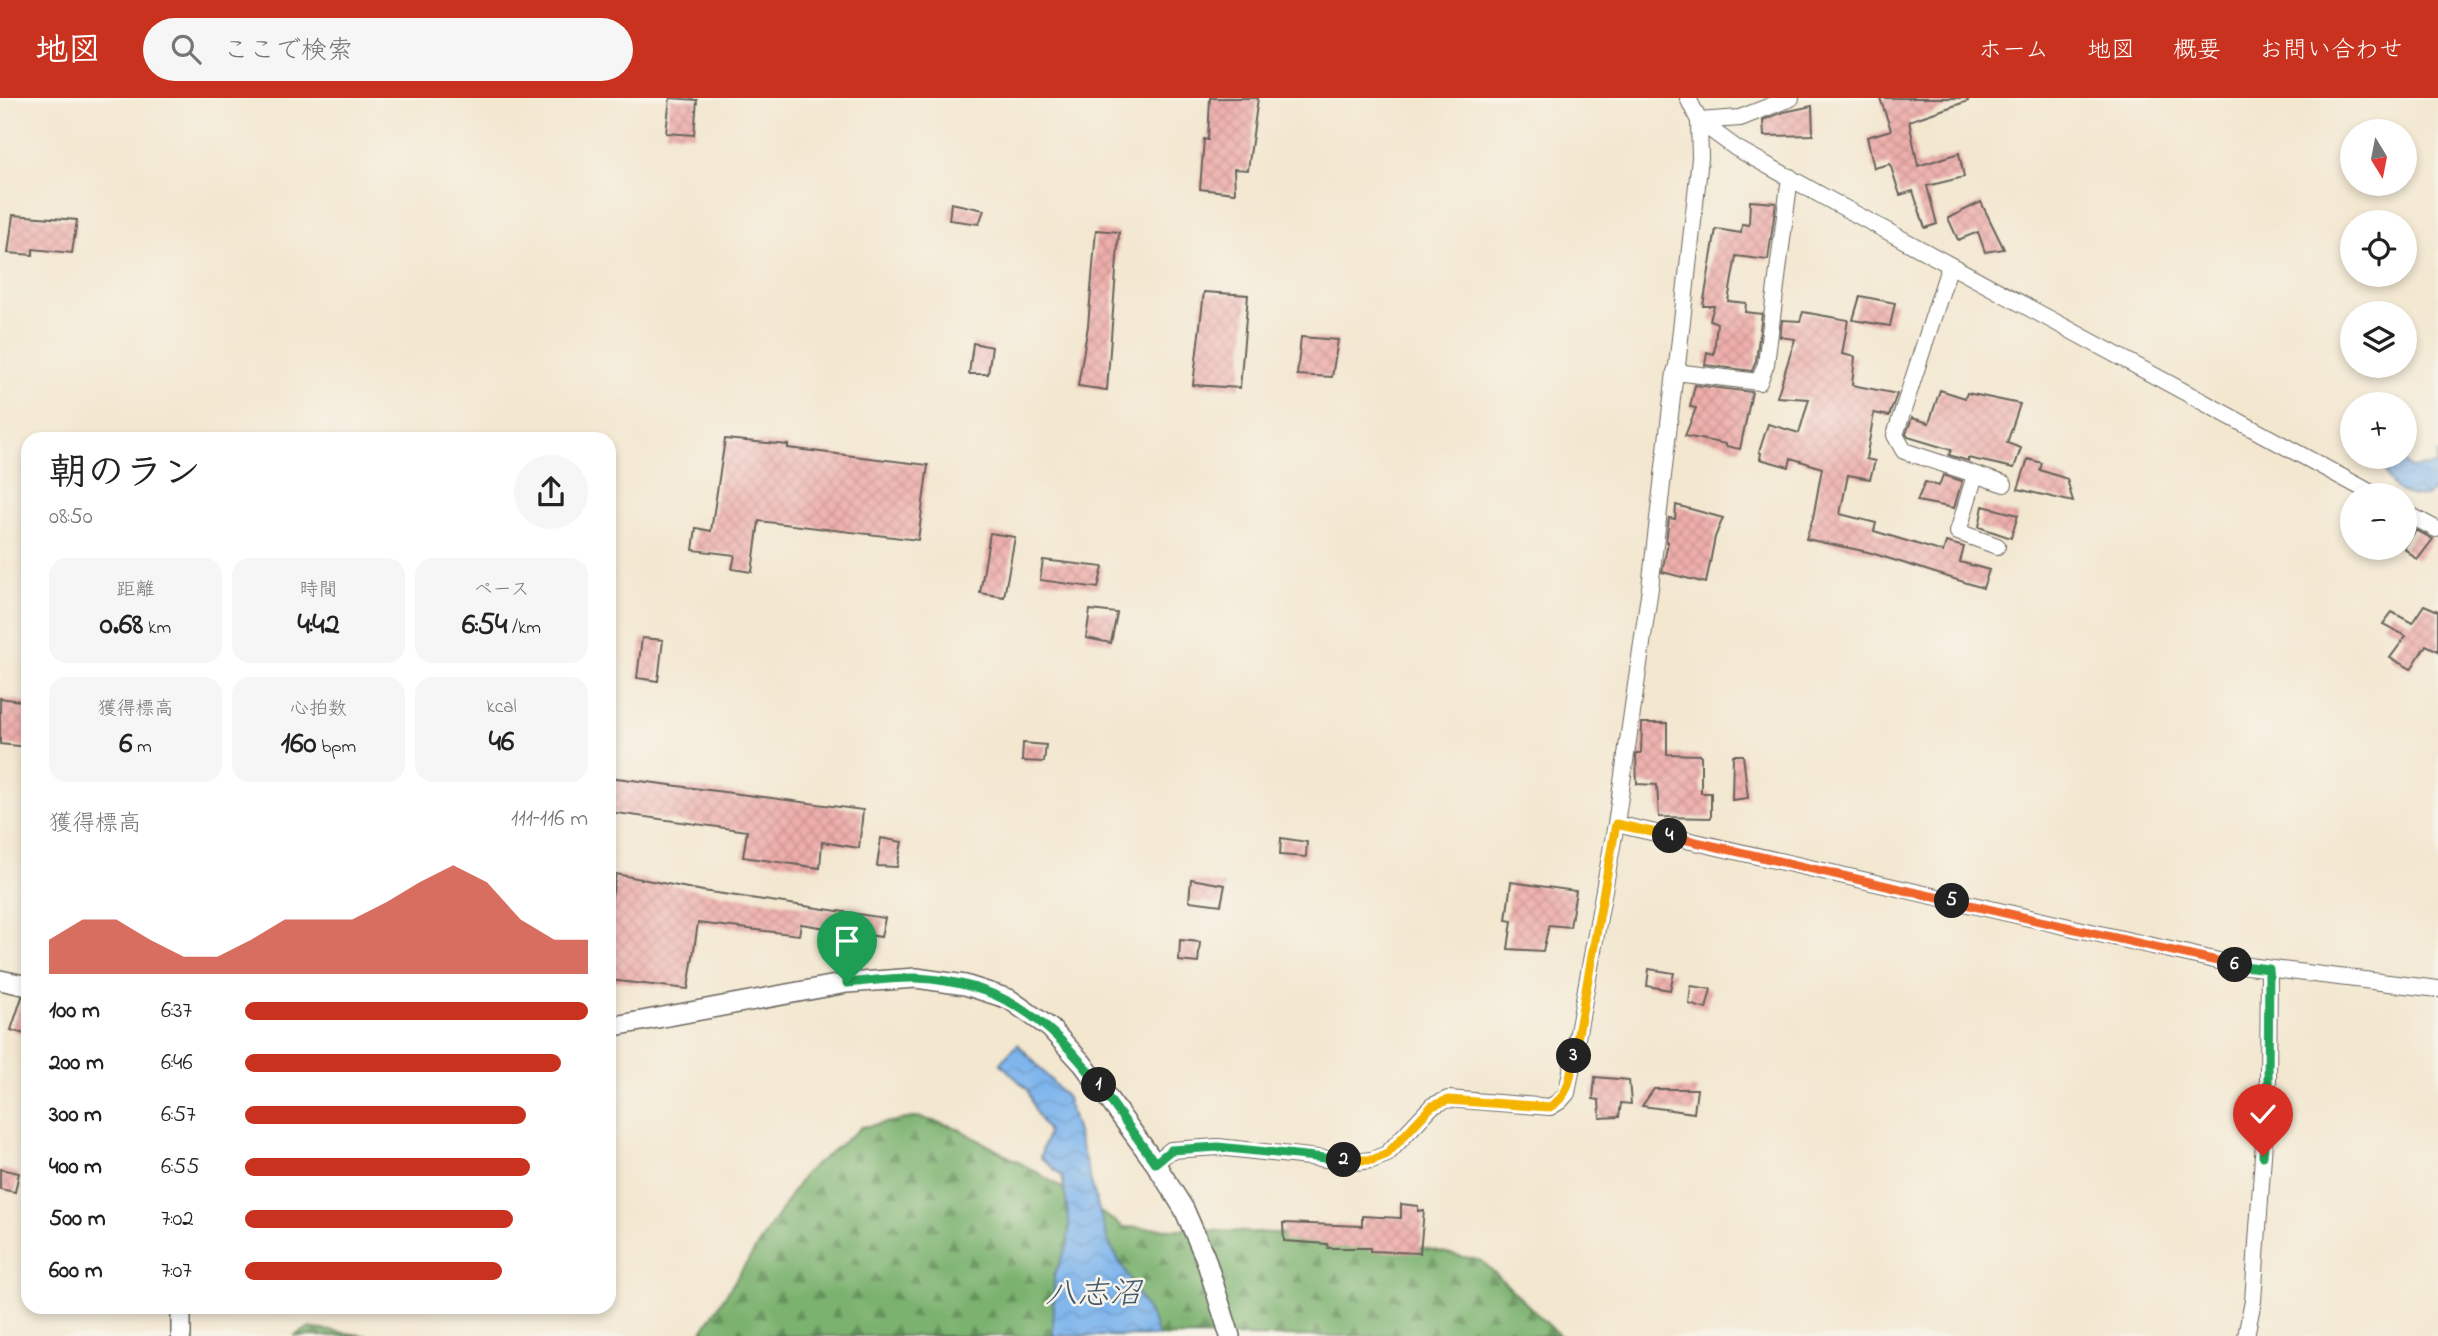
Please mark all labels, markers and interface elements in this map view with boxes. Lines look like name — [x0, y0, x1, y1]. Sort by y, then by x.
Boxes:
search box — [143, 18, 633, 81]
text: 地図 — [35, 28, 101, 76]
icon: search — [167, 30, 205, 68]
text: ここで検索 — [223, 33, 353, 71]
text: ホーム — [1978, 34, 2049, 69]
text: 地図 — [2087, 34, 2135, 69]
text: 概要 — [2173, 34, 2221, 69]
text: お問い合わせ — [2259, 34, 2403, 69]
north arrow — [2340, 119, 2417, 196]
map controls — [2340, 119, 2417, 560]
button: locate — [2340, 210, 2417, 287]
button: layers — [2340, 301, 2417, 378]
button: + — [2340, 392, 2417, 469]
text: 朝のラン — [49, 447, 201, 503]
button: share — [514, 455, 588, 529]
button: − — [2340, 483, 2417, 560]
text: 08:50 — [49, 501, 93, 534]
text: 距離 — [116, 577, 155, 604]
text: 時間 — [299, 577, 338, 604]
text: ペース — [474, 577, 529, 604]
text: 0.68 — [100, 604, 143, 648]
text: 4:42 — [297, 604, 340, 648]
text: 6:54 — [462, 604, 507, 648]
text: km — [143, 615, 171, 642]
text: /km — [507, 615, 541, 642]
text: kcal — [486, 694, 517, 721]
text: 獲得標高 — [97, 696, 174, 723]
text: 心拍数 — [290, 696, 347, 723]
text: 46 — [489, 721, 514, 765]
text: 6 — [119, 723, 132, 767]
text: 160 — [281, 723, 316, 767]
text: m — [132, 734, 152, 761]
text: bpm — [316, 734, 356, 761]
text: 111–116 m — [511, 803, 588, 836]
text: 獲得標高 — [49, 808, 141, 841]
pin: 4 — [1652, 818, 1688, 854]
text: 4 — [1666, 822, 1673, 849]
pin: 5 — [1934, 884, 1969, 918]
text: 5 — [1946, 887, 1957, 914]
pin — [817, 911, 877, 983]
icon: arrive — [828, 922, 866, 960]
pin: 6 — [2218, 948, 2252, 982]
text: 6 — [2230, 951, 2239, 978]
text: 100 m — [49, 995, 100, 1028]
text: 6:37 — [161, 995, 192, 1028]
pin: 3 — [1556, 1038, 1592, 1074]
text: 3 — [1570, 1042, 1577, 1069]
text: 200 m — [49, 1047, 104, 1080]
text: 6:46 — [161, 1047, 193, 1080]
pin: 1 — [1082, 1068, 1116, 1102]
text: 1 — [1095, 1071, 1102, 1098]
pin — [2233, 1084, 2293, 1156]
icon: check — [2244, 1095, 2282, 1133]
text: 300 m — [49, 1099, 102, 1132]
text: 6:57 — [161, 1099, 196, 1132]
pin: 2 — [1326, 1142, 1362, 1178]
text: 2 — [1339, 1146, 1348, 1173]
text: 400 m — [49, 1151, 102, 1184]
text: 6:55 — [161, 1151, 199, 1184]
text: 500 m — [49, 1203, 106, 1236]
text: 7:02 — [161, 1203, 194, 1236]
text: 600 m — [49, 1255, 103, 1288]
text: 7:07 — [161, 1255, 192, 1288]
water label: 八志沼 — [1045, 1272, 1144, 1319]

